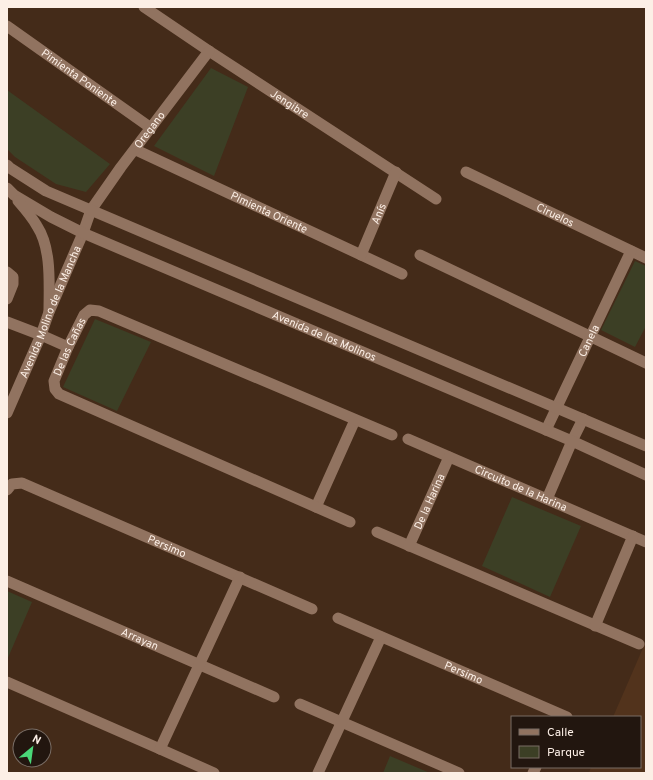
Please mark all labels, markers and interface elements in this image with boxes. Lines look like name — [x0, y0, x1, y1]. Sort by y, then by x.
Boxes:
street label: Pimienta Poniente — [38, 46, 120, 110]
street label: Jengibre — [267, 87, 311, 122]
street label: Oregano — [132, 109, 169, 152]
street label: Pimienta Oriente — [228, 189, 310, 237]
street label: Anís — [369, 201, 390, 227]
street label: Ciruelos — [534, 201, 576, 231]
street label: Avenida Molino de la Mancha — [17, 244, 85, 381]
street label: Avenida de los Molinos — [270, 308, 378, 365]
street label: De las Cañas — [51, 316, 90, 378]
street label: Canela — [576, 322, 603, 359]
street label: Circuito de la Harina — [472, 463, 569, 515]
street label: De la Harina — [411, 471, 449, 532]
street label: Persimo — [145, 532, 188, 561]
street label: Arrayan — [119, 625, 160, 654]
street label: Persimo — [442, 659, 485, 688]
legend — [511, 716, 641, 768]
text: Calle — [547, 725, 574, 741]
north arrow — [12, 728, 52, 768]
text: N — [30, 732, 43, 748]
text: Parque — [547, 745, 585, 761]

